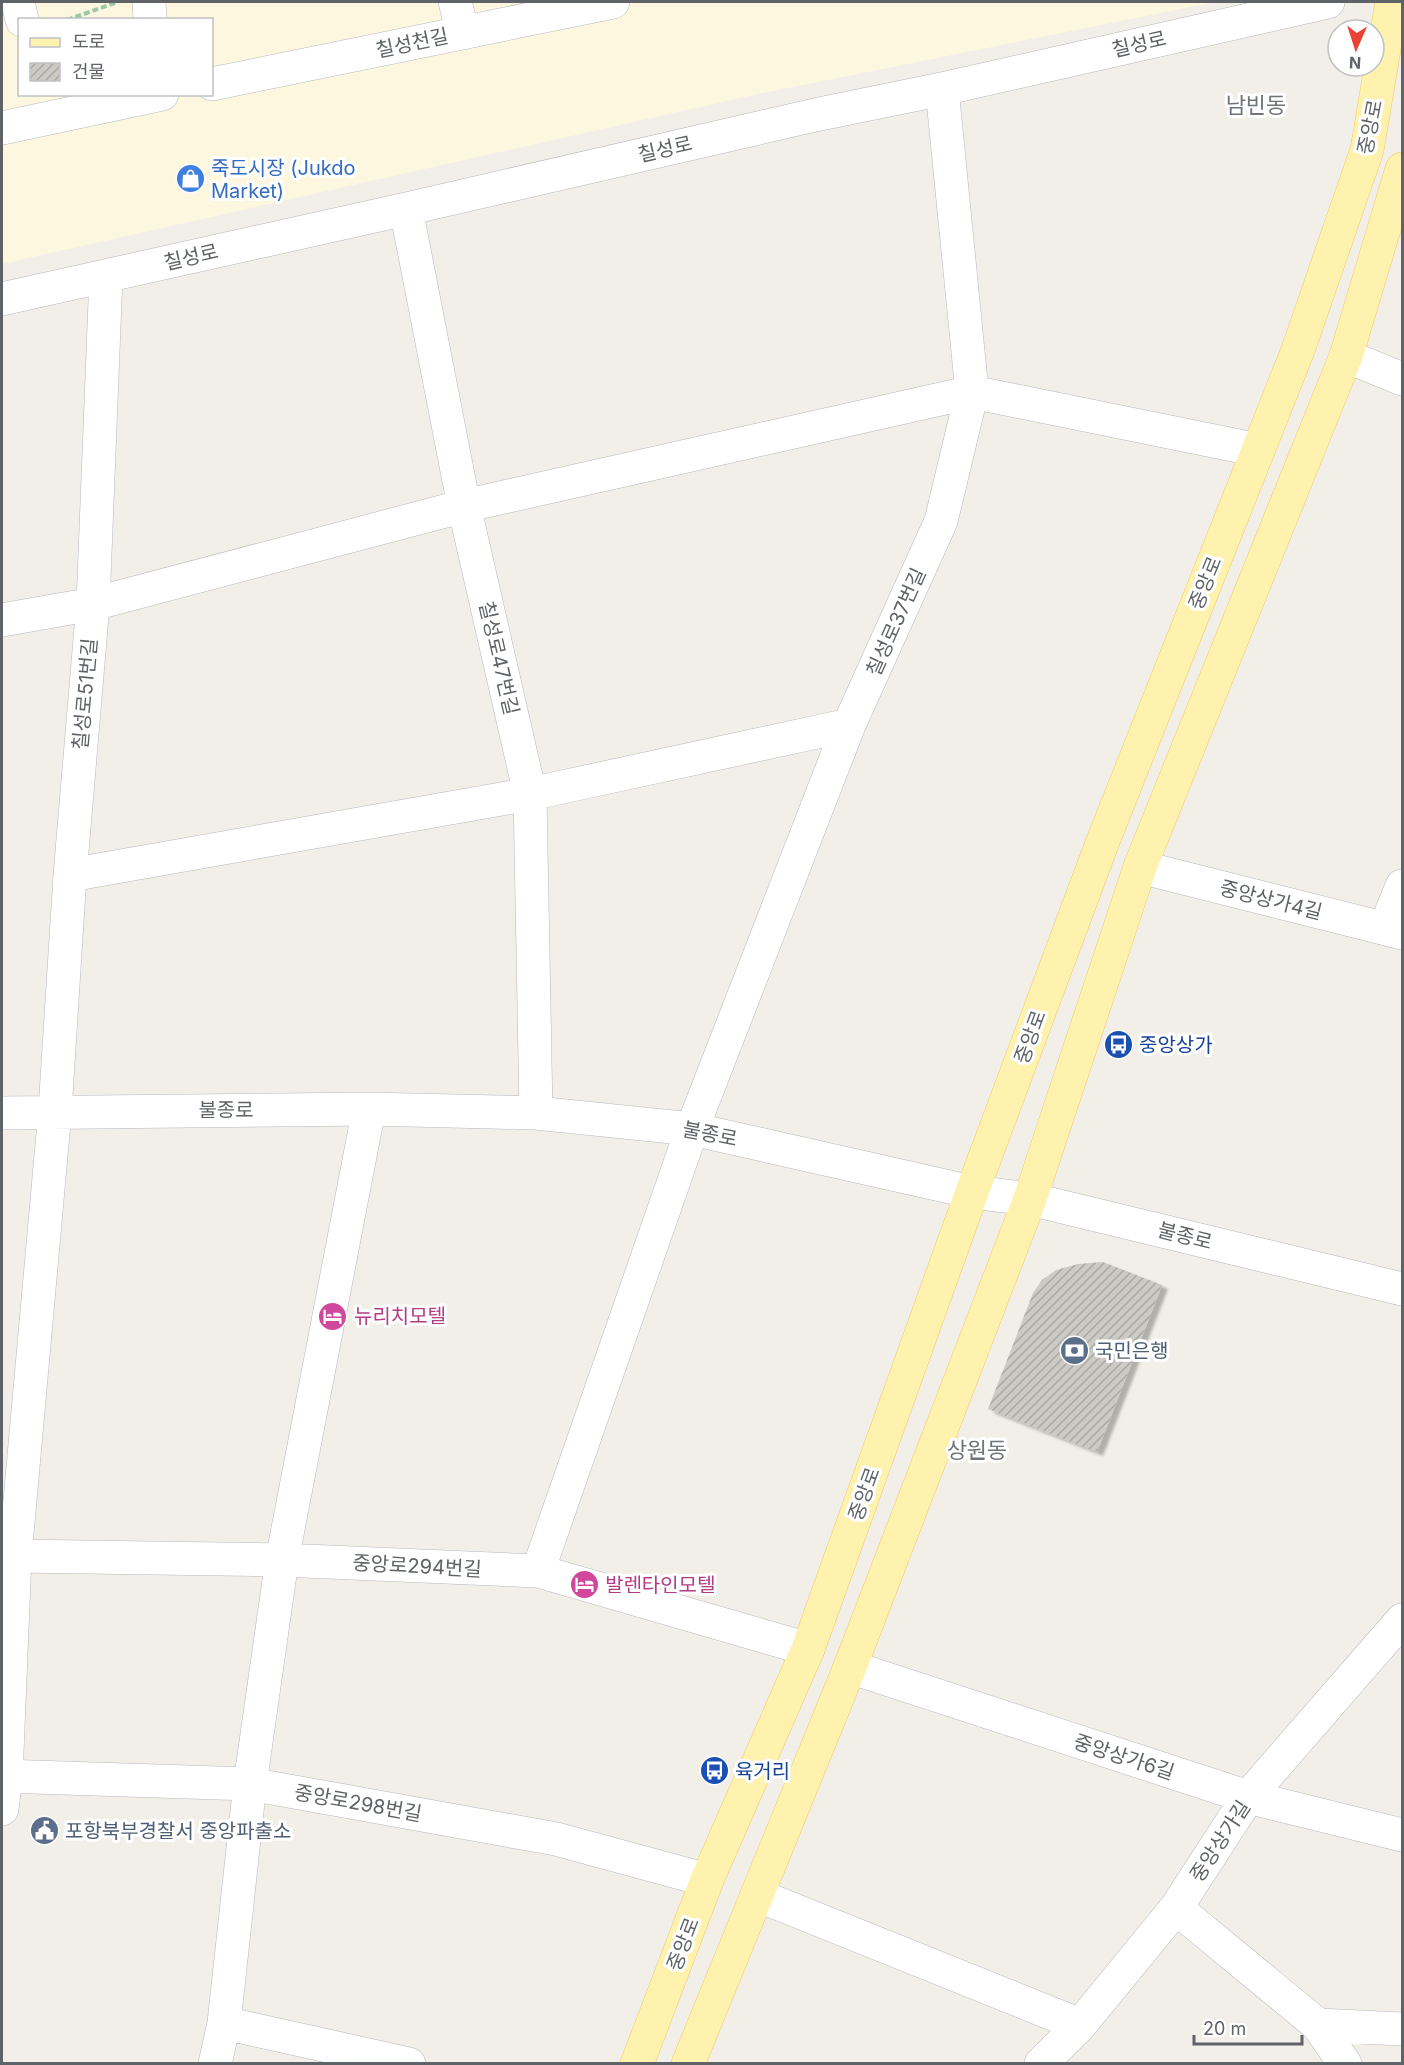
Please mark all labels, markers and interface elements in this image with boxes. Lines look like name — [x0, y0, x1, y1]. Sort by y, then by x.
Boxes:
legend — [18, 18, 213, 96]
north arrow — [1326, 18, 1386, 78]
street label: 칠성천길 — [374, 24, 450, 62]
street label: 칠성로 — [1109, 26, 1169, 62]
text: 도로 — [72, 31, 105, 52]
text: N — [1349, 53, 1362, 73]
text: 건물 — [72, 61, 105, 82]
district label: 남빈동 — [1226, 92, 1286, 118]
street label: 중앙로 — [1353, 98, 1387, 156]
street label: 칠성로 — [635, 131, 695, 167]
place label: 죽도시장 (Jukdo Market) — [211, 156, 356, 203]
shop icon: 죽도시장 (Jukdo Market) — [174, 163, 206, 195]
street label: 칠성로 — [161, 239, 221, 275]
street label: 중앙로 — [1184, 553, 1226, 613]
street label: 칠성로37번길 — [862, 564, 930, 680]
street label: 칠성로47번길 — [474, 599, 524, 717]
street label: 칠성로51번길 — [68, 637, 102, 751]
street label: 중앙상가4길 — [1217, 876, 1325, 924]
street label: 중앙로 — [1009, 1007, 1051, 1067]
bus stop icon: 중앙상가 — [1102, 1029, 1134, 1061]
place label: 중앙상가 — [1139, 1033, 1213, 1057]
street label: 불종로 — [198, 1098, 254, 1122]
street label: 불종로 — [681, 1117, 739, 1151]
street label: 불종로 — [1155, 1218, 1215, 1254]
hotel icon: 뉴리치모텔 — [317, 1300, 349, 1332]
place label: 뉴리치모텔 — [354, 1304, 446, 1328]
bank icon: 국민은행 — [1058, 1335, 1090, 1367]
place label: 국민은행 — [1095, 1339, 1169, 1363]
district label: 상원동 — [947, 1437, 1007, 1463]
street label: 중앙로 — [843, 1464, 885, 1524]
street label: 중앙로294번길 — [352, 1551, 482, 1581]
hotel icon: 발렌타인모텔 — [568, 1569, 600, 1601]
place label: 발렌타인모텔 — [605, 1573, 715, 1597]
street label: 중앙상가6길 — [1071, 1729, 1177, 1785]
bus stop icon: 육거리 — [698, 1755, 730, 1787]
place label: 육거리 — [735, 1759, 790, 1783]
street label: 중앙로298번길 — [292, 1780, 424, 1826]
street label: 중앙상가길 — [1185, 1796, 1255, 1886]
public building icon: 포항북부경찰서 중앙파출소 — [28, 1815, 60, 1847]
place label: 포항북부경찰서 중앙파출소 — [65, 1819, 291, 1843]
street label: 중앙로 — [662, 1914, 704, 1974]
scale bar — [1194, 2008, 1302, 2046]
text: 20 m — [1203, 2018, 1246, 2039]

